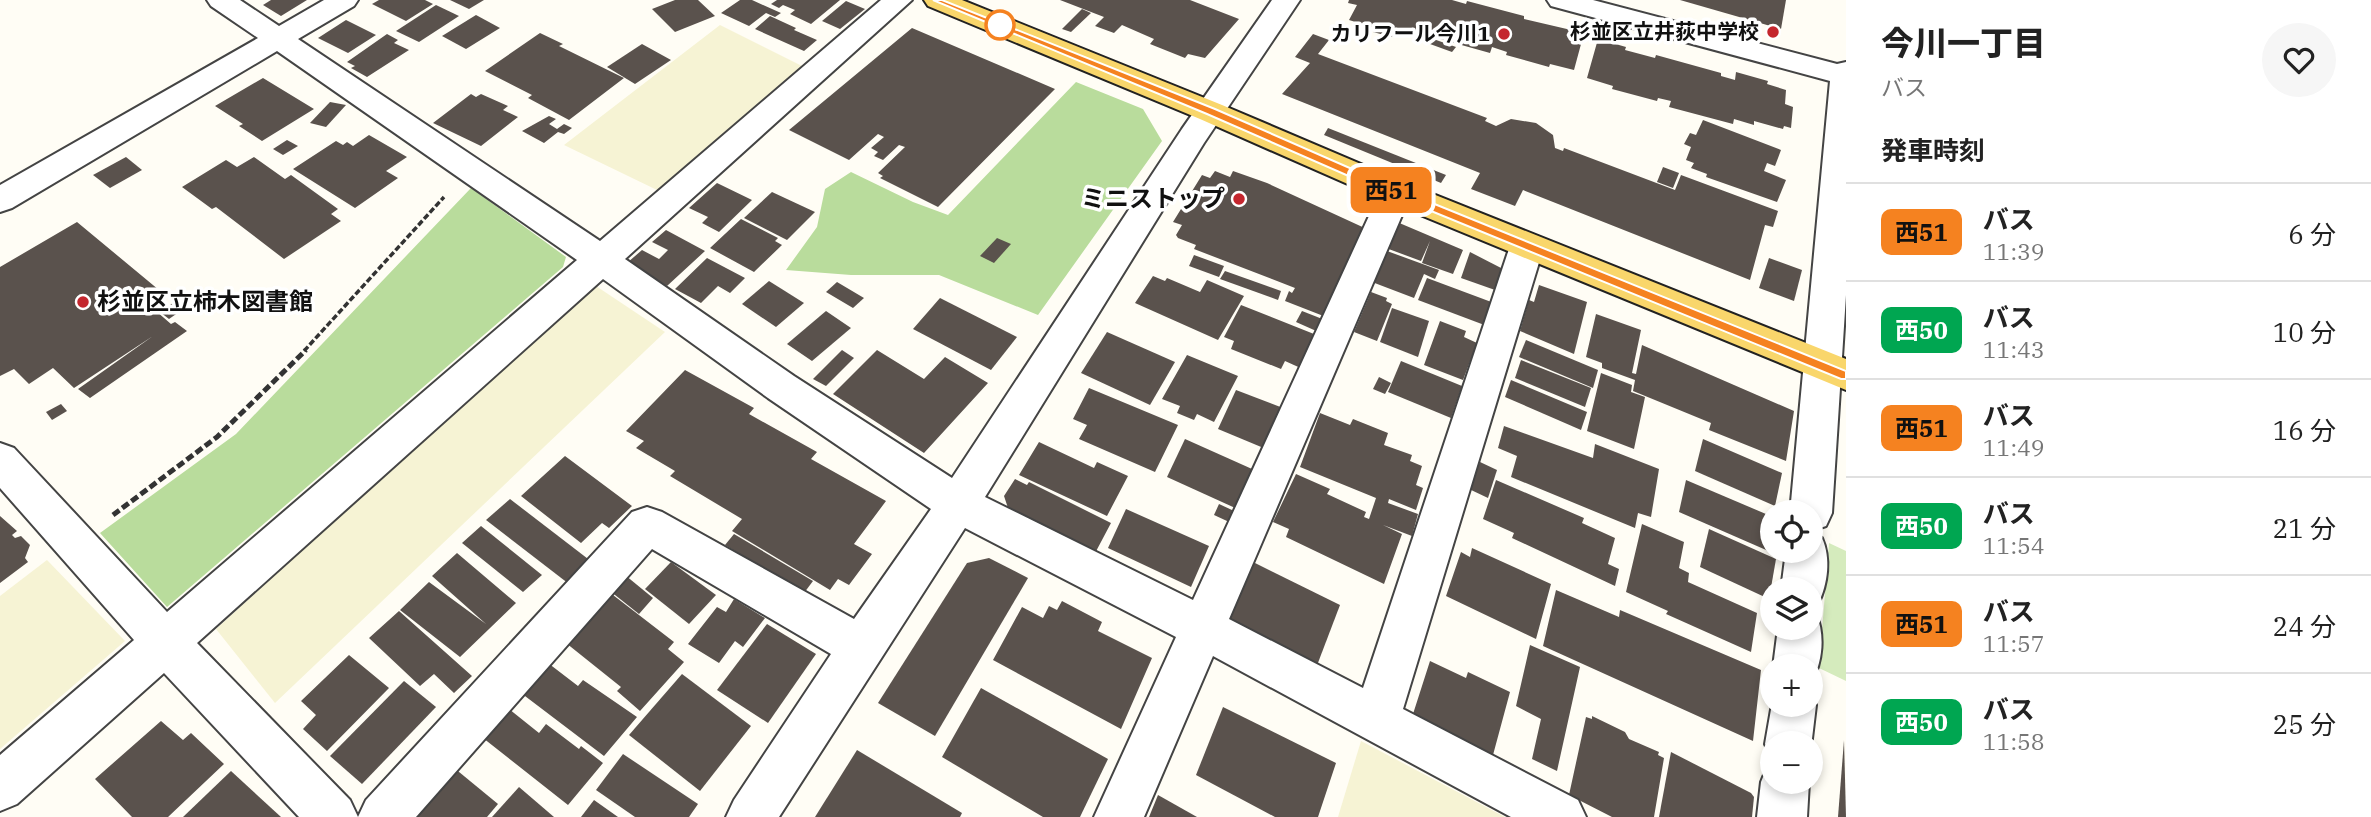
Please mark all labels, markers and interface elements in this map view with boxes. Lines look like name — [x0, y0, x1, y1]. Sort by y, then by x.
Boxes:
unlabelled marker — [985, 10, 1015, 40]
place label: 杉並区立井荻中学校 — [1570, 17, 1759, 45]
place label: カリフール今川1 — [1330, 19, 1490, 47]
text: 今川一丁目 — [1881, 21, 2046, 64]
button: heart — [2262, 23, 2336, 97]
marker: 杉並区立井荻中学校 — [1765, 24, 1781, 40]
marker: カリフール今川1 — [1496, 26, 1512, 42]
text: バス — [1881, 72, 1927, 102]
text: 発車時刻 — [1881, 133, 1985, 167]
line badge: 西51 — [1351, 167, 1431, 213]
text: 西51 — [1365, 174, 1417, 206]
place label: ミニストップ — [1081, 182, 1225, 214]
marker: ミニストップ — [1231, 191, 1247, 207]
text: バス — [1983, 202, 2035, 236]
text: 西51 — [1895, 216, 1948, 248]
text: 6 分 — [2288, 217, 2336, 251]
text: 11:39 — [1983, 236, 2045, 266]
place label: 杉並区立柿木図書館 — [97, 285, 313, 317]
marker: 杉並区立柿木図書館 — [75, 294, 91, 310]
text: バス — [1983, 300, 2035, 334]
text: 西50 — [1895, 314, 1948, 346]
text: 10 分 — [2273, 315, 2336, 349]
text: 11:43 — [1983, 334, 2045, 364]
text: バス — [1983, 398, 2035, 432]
text: 西51 — [1895, 412, 1948, 444]
text: 16 分 — [2273, 413, 2336, 447]
text: 11:49 — [1983, 432, 2045, 462]
text: バス — [1983, 496, 2035, 530]
map controls — [1760, 500, 1823, 794]
button: locate — [1760, 500, 1823, 563]
text: 西50 — [1895, 510, 1948, 542]
text: 21 分 — [2273, 511, 2336, 545]
text: 11:54 — [1983, 530, 2045, 560]
button: layers — [1760, 577, 1823, 640]
text: バス — [1983, 594, 2035, 628]
text: 西51 — [1895, 608, 1948, 640]
text: 24 分 — [2273, 609, 2336, 643]
text: 11:57 — [1983, 628, 2045, 658]
button: + — [1760, 654, 1823, 717]
text: バス — [1983, 692, 2035, 726]
text: 西50 — [1895, 706, 1948, 738]
text: 25 分 — [2273, 707, 2336, 741]
text: 11:58 — [1983, 726, 2045, 756]
button: − — [1760, 731, 1823, 794]

